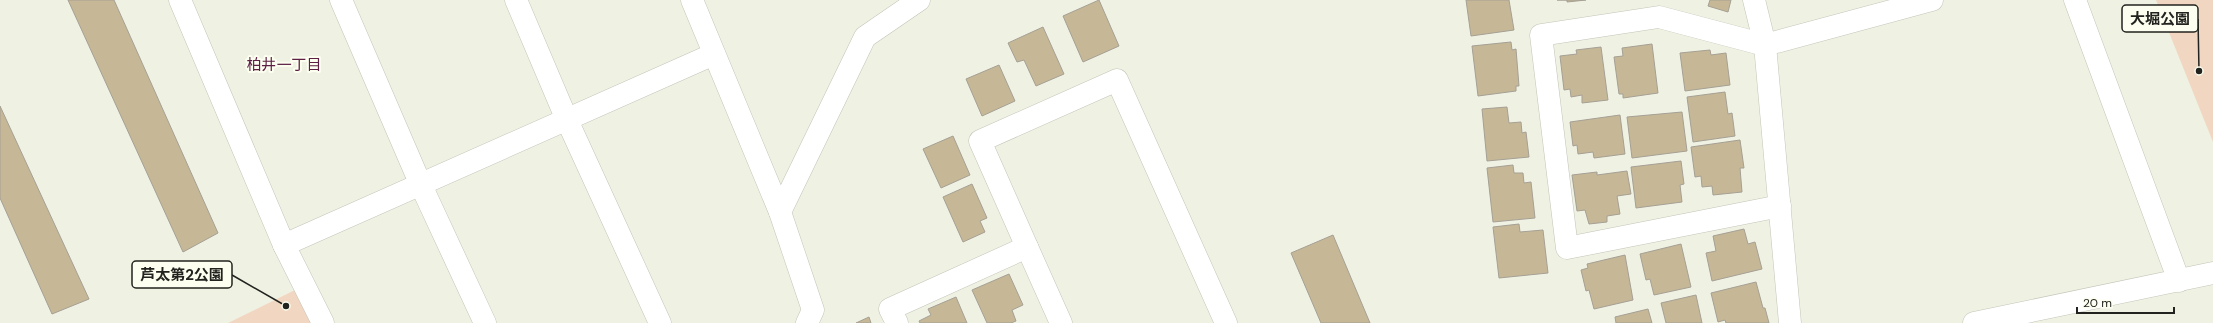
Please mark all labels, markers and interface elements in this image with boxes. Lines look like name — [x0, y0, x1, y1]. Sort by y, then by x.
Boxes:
callout: 大堀公園 — [2122, 5, 2198, 32]
text: 大堀公園 — [2130, 9, 2190, 29]
district label: 柏井一丁目 — [246, 55, 322, 75]
callout: 芦太第2公園 — [132, 261, 232, 288]
text: 芦太第2公園 — [140, 265, 224, 285]
scale bar — [2077, 289, 2174, 315]
text: 20 m — [2083, 295, 2112, 311]

